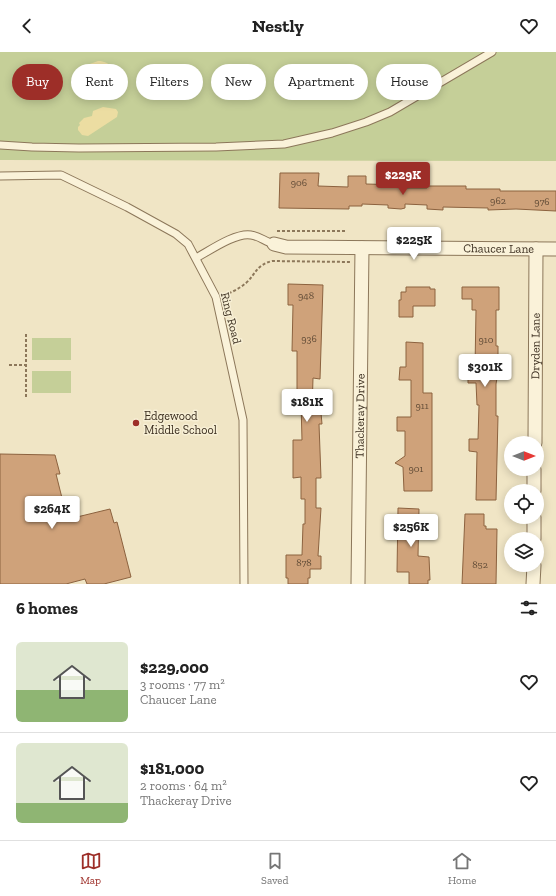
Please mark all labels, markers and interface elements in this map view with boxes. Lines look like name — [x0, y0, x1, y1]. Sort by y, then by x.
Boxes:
icon: back — [16, 15, 38, 37]
text: Nestly — [252, 15, 304, 37]
icon: heart — [518, 15, 540, 37]
chip: Buy — [12, 64, 63, 100]
chip: Rent — [71, 64, 128, 100]
chip: Filters — [136, 64, 203, 100]
chip: New — [211, 64, 266, 100]
chip: Apartment — [274, 64, 368, 100]
chip: House — [376, 64, 442, 100]
pin: $229K — [375, 162, 431, 196]
text: $229K — [385, 167, 421, 182]
house number: 906 — [291, 177, 307, 189]
house number: 962 — [490, 195, 506, 207]
house number: 976 — [534, 196, 550, 208]
pin: $225K — [386, 227, 442, 261]
text: $225K — [396, 232, 432, 247]
street label: Chaucer Lane — [463, 241, 534, 256]
house number: 948 — [298, 290, 314, 302]
street label: Ring Road — [218, 291, 244, 346]
street label: Dryden Lane — [528, 312, 543, 379]
house number: 936 — [301, 333, 317, 345]
house number: 910 — [479, 334, 494, 346]
pin: $301K — [457, 354, 513, 388]
text: $301K — [468, 359, 502, 374]
street label: Thackeray Drive — [352, 373, 368, 458]
pin: $181K — [279, 389, 335, 423]
text: $181K — [291, 394, 323, 409]
house number: 911 — [415, 400, 429, 412]
place label: Edgewood Middle School — [144, 409, 217, 437]
marker: Edgewood Middle School — [131, 418, 141, 428]
north arrow — [504, 436, 544, 476]
map controls — [504, 436, 544, 572]
house number: 901 — [409, 463, 424, 475]
button: locate — [504, 484, 544, 524]
pin: $264K — [24, 496, 80, 530]
text: $264K — [34, 501, 70, 516]
pin: $256K — [383, 514, 439, 548]
text: $256K — [393, 519, 429, 534]
button: layers — [504, 532, 544, 572]
house number: 878 — [296, 557, 312, 569]
house number: 852 — [472, 559, 488, 571]
icon: filters — [518, 597, 540, 619]
text: 6 homes — [16, 598, 78, 618]
text: $229,000 — [140, 657, 209, 677]
icon: home — [48, 658, 96, 706]
icon: heart — [518, 671, 540, 693]
text: 3 rooms · 77 m² — [140, 677, 225, 692]
text: Chaucer Lane — [140, 692, 217, 707]
text: $181,000 — [140, 758, 204, 778]
icon: home — [48, 759, 96, 807]
icon: heart — [518, 772, 540, 794]
text: 2 rooms · 64 m² — [140, 778, 227, 793]
text: Thackeray Drive — [140, 793, 232, 808]
tab: Map — [80, 850, 102, 887]
tab: Saved — [261, 850, 289, 887]
tab: Home — [448, 850, 476, 887]

